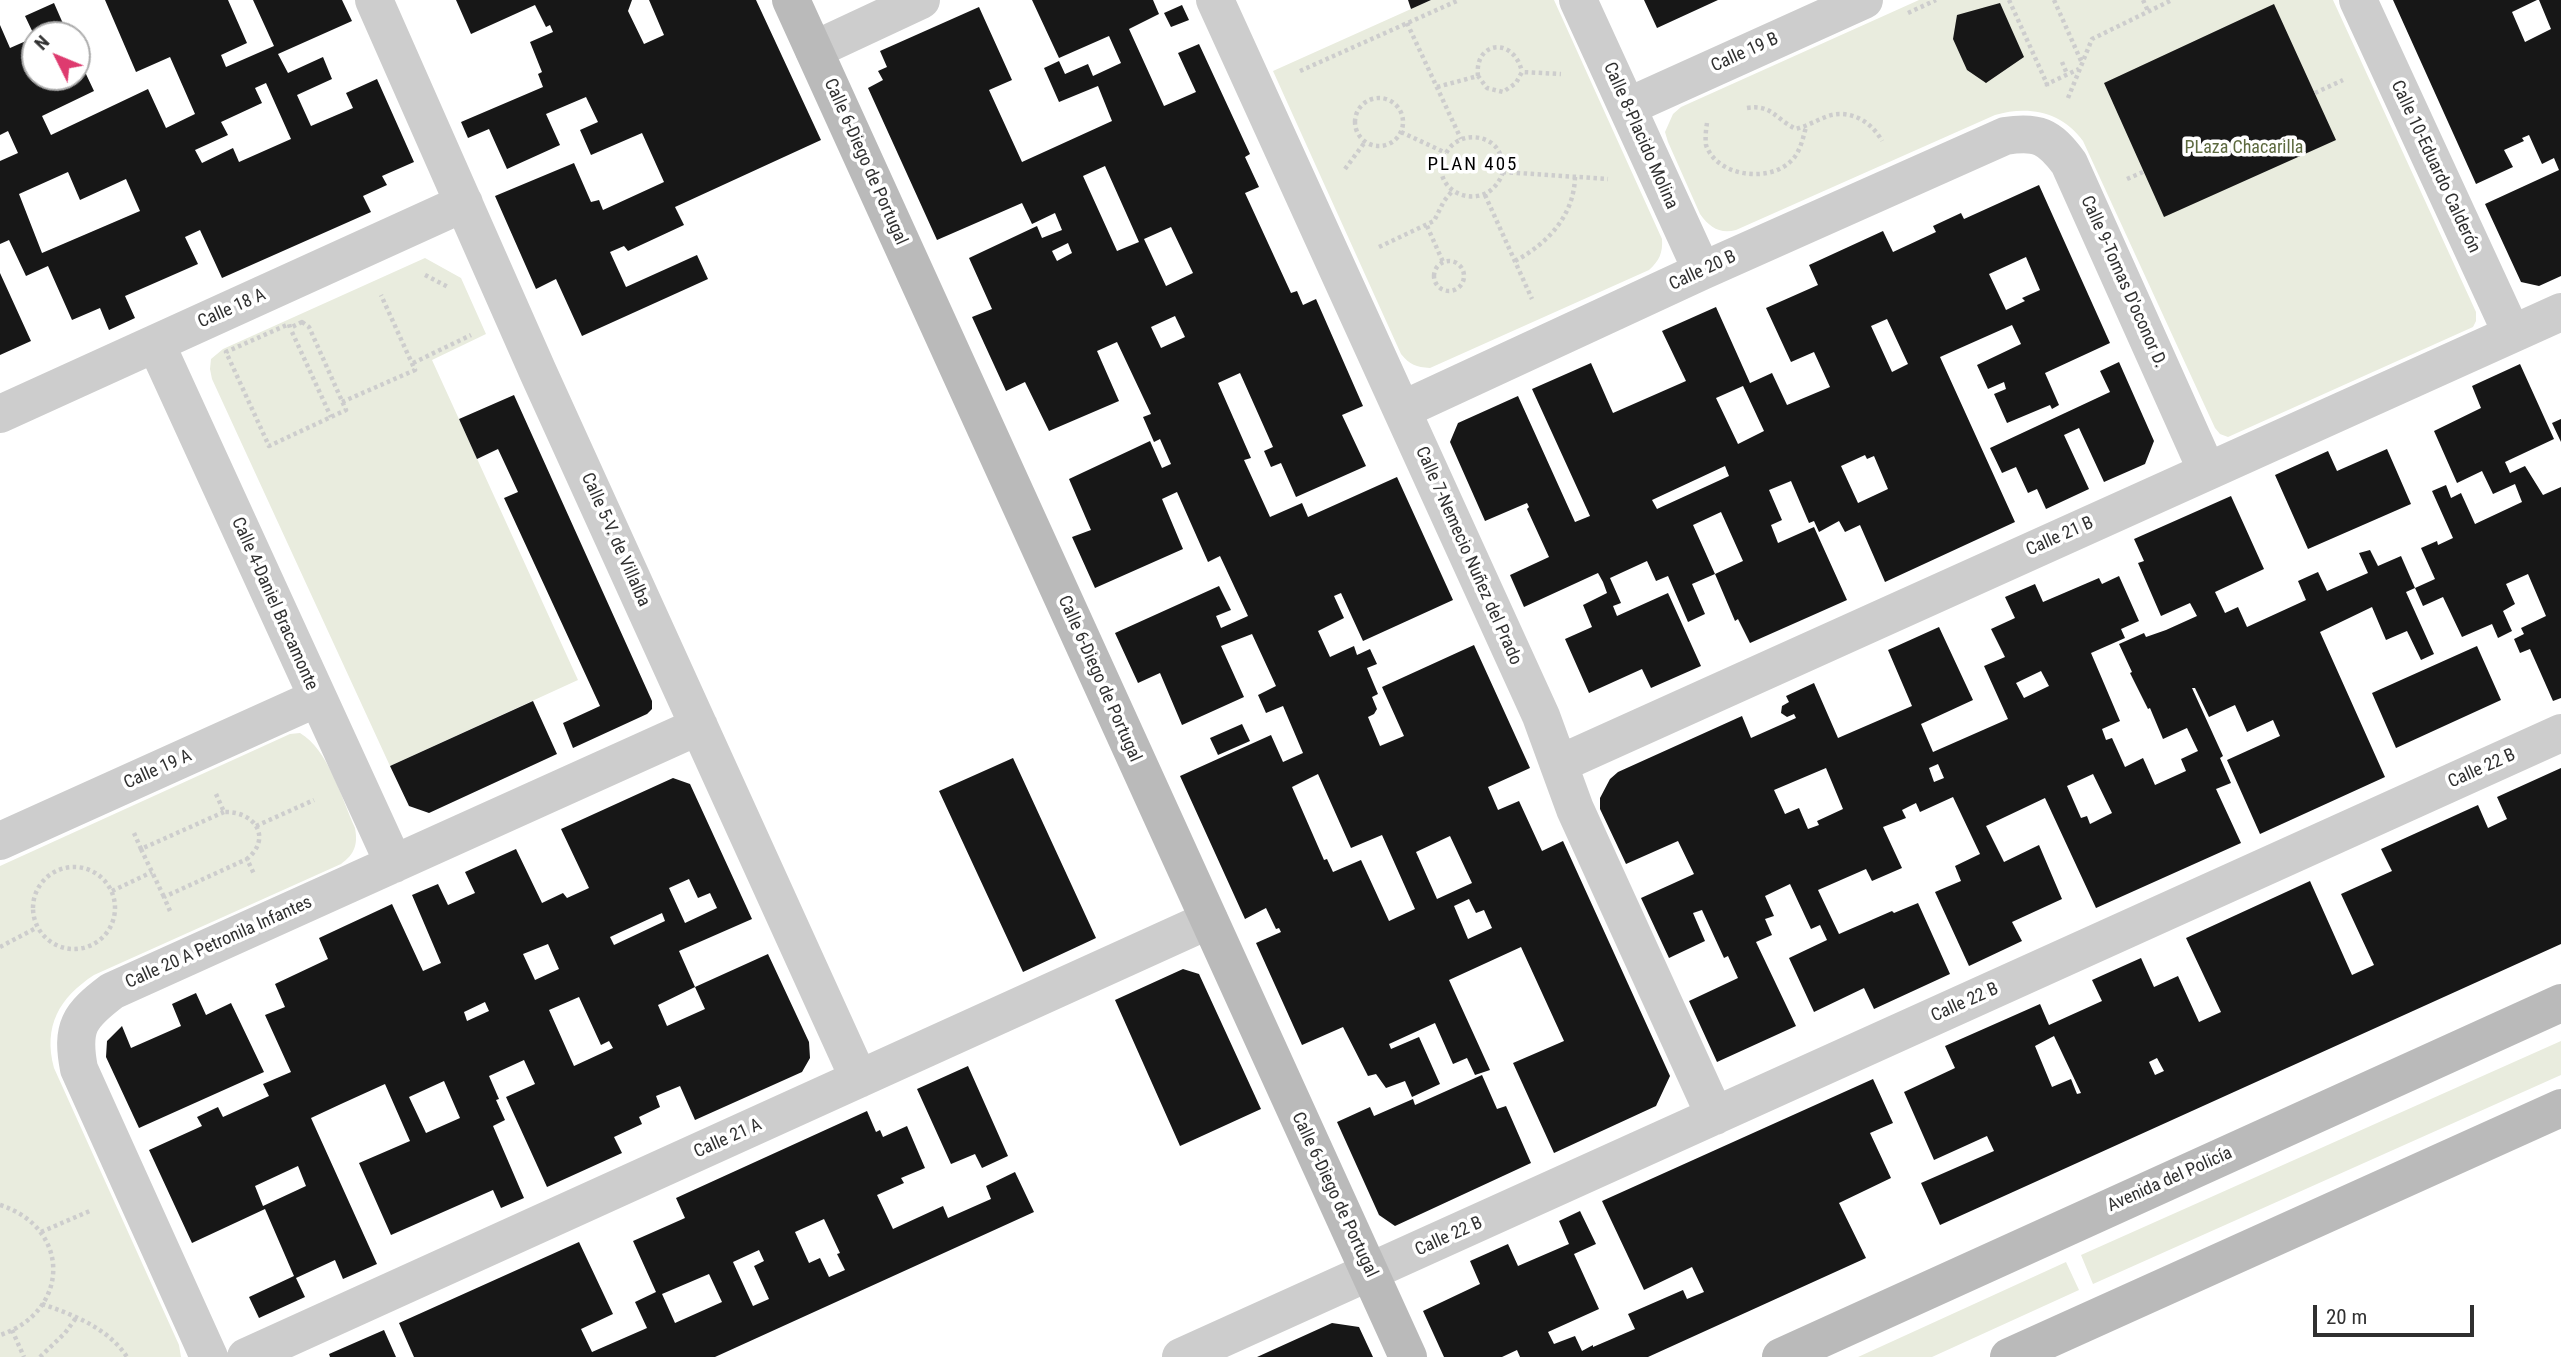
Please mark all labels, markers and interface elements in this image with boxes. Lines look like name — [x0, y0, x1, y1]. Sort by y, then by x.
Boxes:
north arrow — [21, 21, 91, 91]
street label: Calle 19 B — [1708, 29, 1782, 77]
text: N — [29, 31, 54, 55]
street label: Calle 8-Placido Molina — [1598, 59, 1682, 213]
street label: Calle 6-Diego de Portugal — [819, 75, 911, 249]
street label: Calle 10-Eduardo Calderón — [2386, 77, 2484, 257]
park label: PLaza Chacarilla — [2185, 137, 2303, 159]
district label: PLAN 405 — [1429, 154, 1517, 176]
street label: Calle 9-Tomas D'oconor D. — [2075, 193, 2171, 371]
street label: Calle 20 B — [1666, 246, 1740, 296]
street label: Calle 18 A — [195, 285, 269, 333]
street label: Calle 7-Nemecio Nuñez del Prado — [1410, 444, 1526, 668]
street label: Calle 5-V. de Villalba — [576, 470, 654, 610]
street label: Calle 21 B — [2023, 513, 2097, 561]
street label: Calle 4-Daniel Bracamonte — [226, 514, 322, 694]
street label: Calle 6-Diego de Portugal — [1053, 592, 1145, 766]
street label: Calle 22 B — [2445, 745, 2519, 793]
street label: Calle 19 A — [121, 746, 195, 794]
street label: Calle 20 A Petronila Infantes — [122, 892, 316, 994]
street label: Calle 22 B — [1928, 979, 2002, 1027]
street label: Calle 6-Diego de Portugal — [1286, 1109, 1382, 1281]
street label: Calle 21 A — [691, 1115, 765, 1163]
street label: Avenida del Policía — [2104, 1143, 2236, 1217]
street label: Calle 22 B — [1412, 1213, 1486, 1261]
scale bar — [2316, 1290, 2477, 1334]
text: 20 m — [2326, 1305, 2367, 1329]

